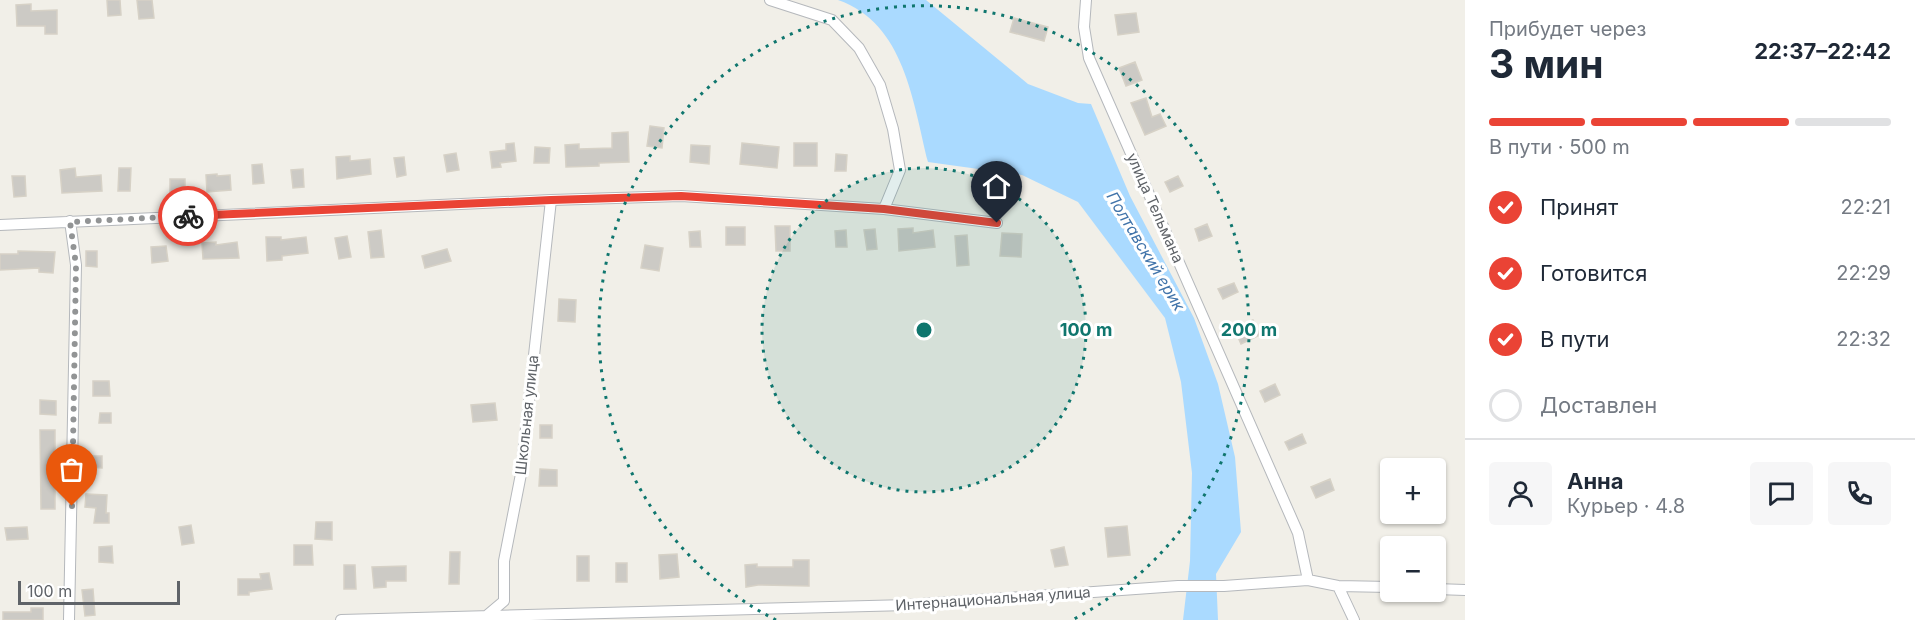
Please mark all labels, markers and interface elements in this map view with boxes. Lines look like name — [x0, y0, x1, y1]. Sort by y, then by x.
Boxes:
text: Прибудет через — [1489, 17, 1646, 41]
text: 22:37–22:42 — [1754, 38, 1891, 64]
text: 3 мин — [1489, 40, 1604, 87]
text: В пути · 500 m — [1489, 135, 1630, 159]
street label: улица Тельмана — [1123, 150, 1188, 266]
pin — [971, 161, 1022, 223]
icon: home — [980, 170, 1013, 203]
courier — [158, 186, 218, 246]
water label: Полтавский ерик — [1103, 188, 1190, 315]
icon: check — [1489, 191, 1522, 224]
text: Принят — [1540, 194, 1618, 220]
text: 22:21 — [1841, 195, 1891, 219]
icon: bike — [172, 200, 205, 233]
icon: check — [1489, 257, 1522, 290]
text: Готовится — [1540, 260, 1647, 286]
text: 22:29 — [1836, 261, 1891, 285]
text: 100 m — [1060, 319, 1112, 340]
text: 200 m — [1221, 319, 1277, 340]
centre of rings — [914, 320, 934, 340]
icon: check — [1489, 323, 1522, 356]
text: В пути — [1540, 326, 1609, 352]
text: 22:32 — [1836, 327, 1891, 351]
street label: Школьная улица — [511, 354, 542, 476]
text: Доставлен — [1540, 392, 1657, 418]
pin — [46, 444, 97, 506]
icon: bag — [55, 453, 88, 486]
map controls — [1380, 458, 1446, 602]
button: + — [1380, 458, 1446, 524]
button: person — [1489, 462, 1552, 525]
button: chat — [1750, 462, 1813, 525]
button: phone — [1828, 462, 1891, 525]
text: Анна — [1567, 468, 1624, 494]
text: Курьер · 4.8 — [1567, 494, 1685, 518]
button: − — [1380, 536, 1446, 602]
scale bar — [18, 578, 180, 606]
text: 100 m — [27, 581, 72, 601]
street label: Интернациональная улица — [895, 582, 1091, 615]

